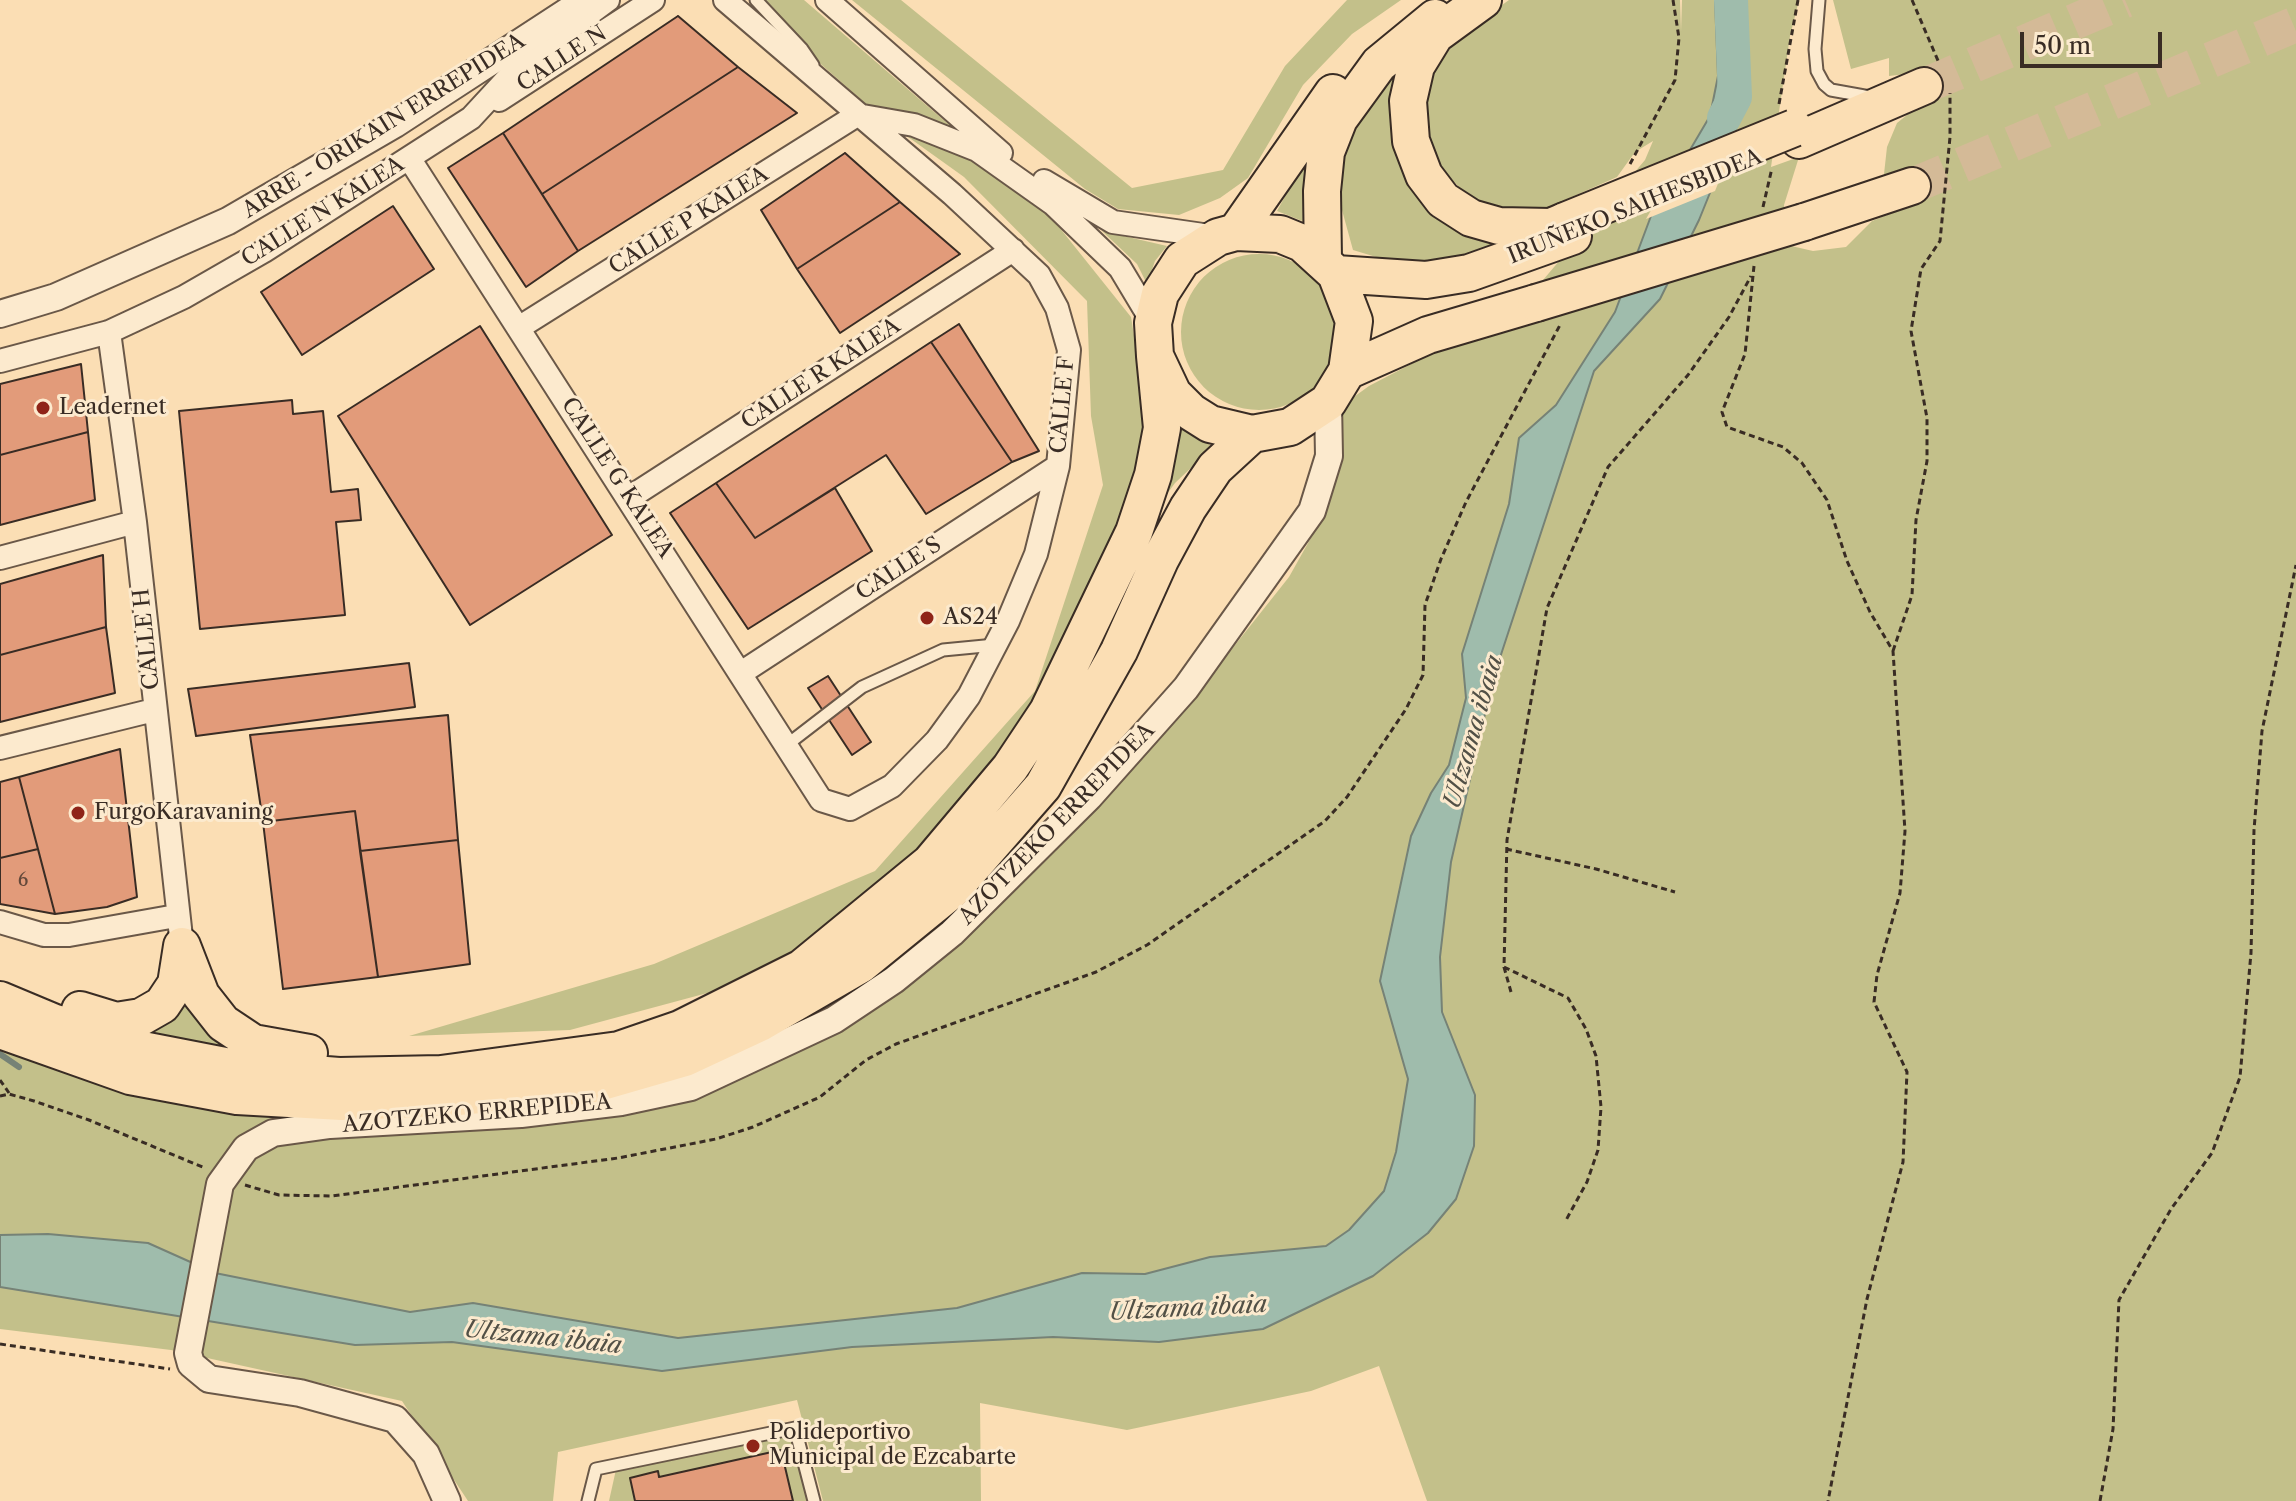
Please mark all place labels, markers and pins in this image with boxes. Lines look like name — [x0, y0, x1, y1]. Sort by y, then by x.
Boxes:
place label: Leadernet — [59, 395, 166, 421]
marker: Leadernet — [34, 399, 52, 417]
place label: AS24 — [943, 605, 998, 631]
marker: AS24 — [918, 609, 936, 627]
place label: FurgoKaravaning — [94, 800, 273, 826]
marker: FurgoKaravaning — [69, 804, 87, 822]
place label: Polideportivo Municipal de Ezcabarte — [769, 1420, 1016, 1472]
marker: Polideportivo Municipal de Ezcabarte — [744, 1437, 762, 1455]

